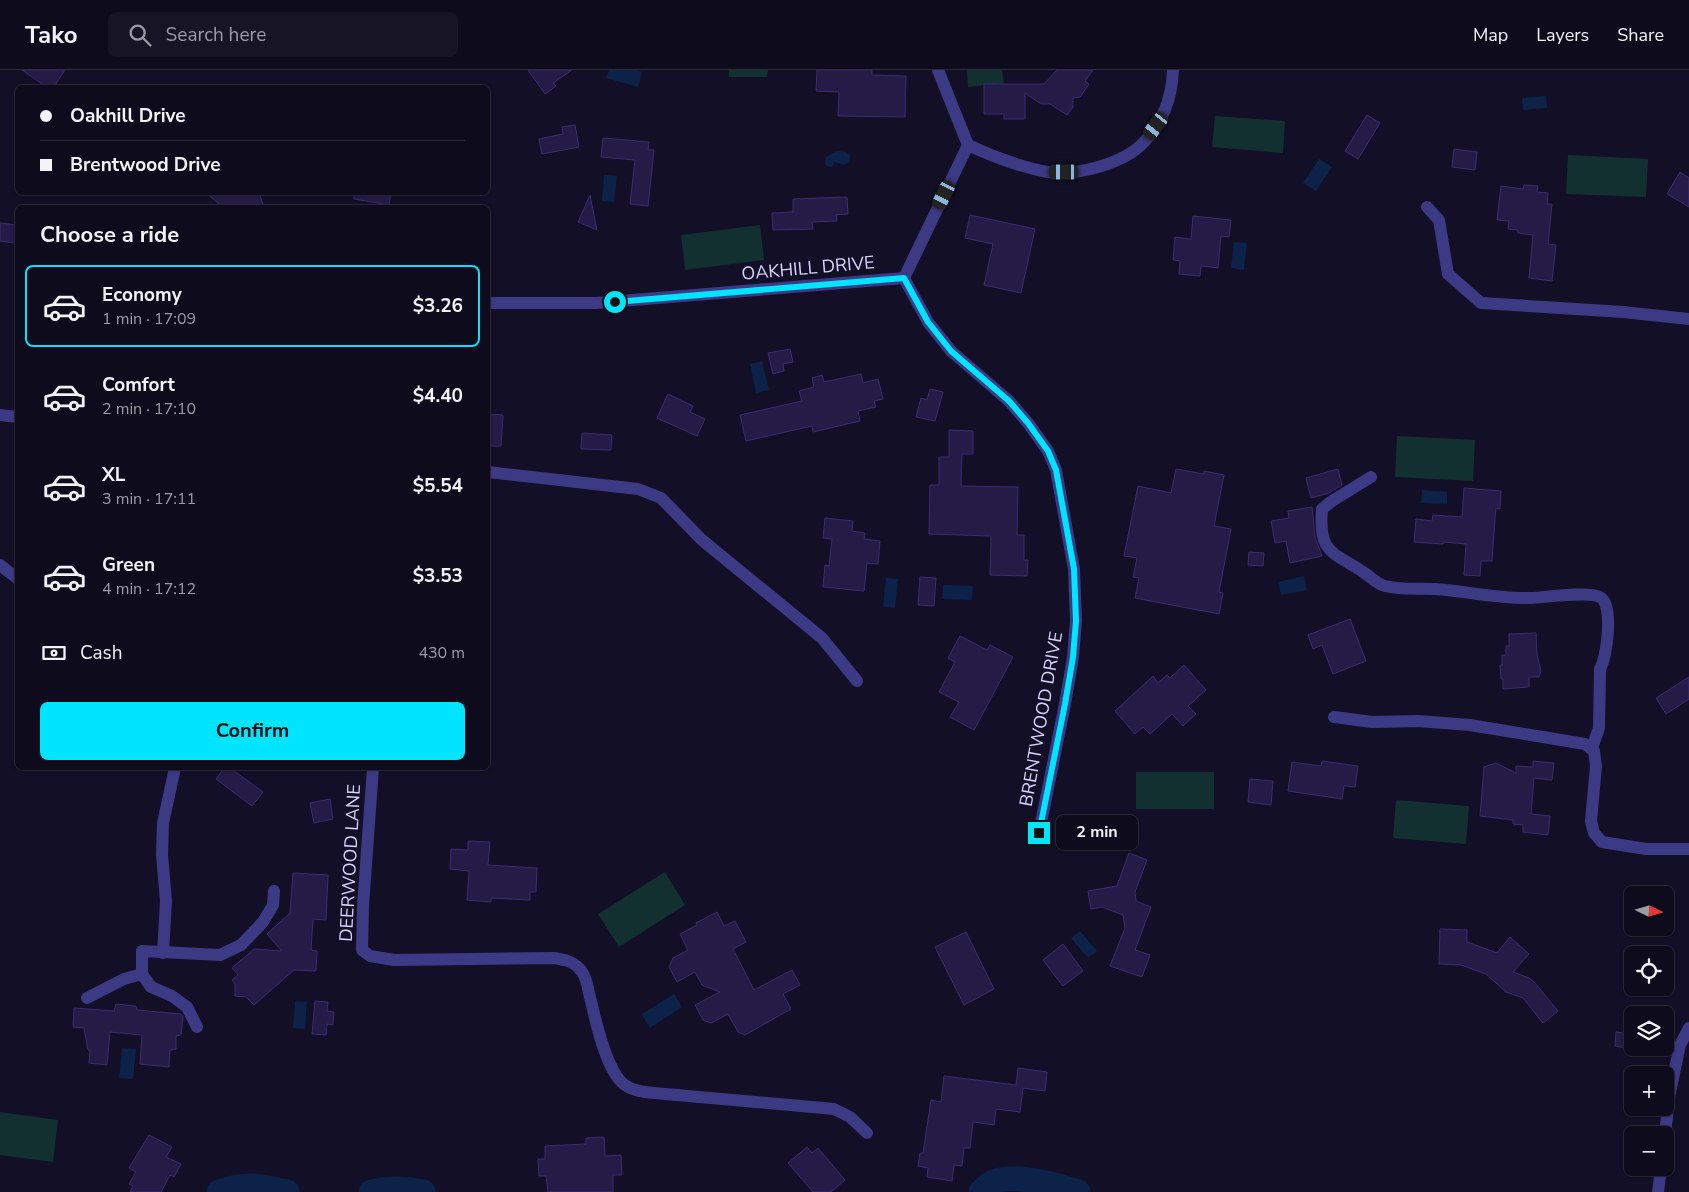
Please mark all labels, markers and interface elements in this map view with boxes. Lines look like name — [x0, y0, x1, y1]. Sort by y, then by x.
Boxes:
search box — [108, 12, 458, 57]
text: Tako — [25, 19, 78, 51]
icon: search — [126, 21, 154, 49]
text: Search here — [166, 22, 266, 48]
text: Map — [1473, 23, 1508, 47]
text: Layers — [1536, 23, 1589, 47]
text: Share — [1617, 23, 1664, 47]
text: Oakhill Drive — [70, 103, 186, 129]
car — [1140, 110, 1171, 142]
text: Brentwood Drive — [70, 152, 221, 178]
car — [1049, 165, 1079, 180]
car — [930, 178, 957, 212]
text: Choose a ride — [40, 220, 179, 250]
street label: OAKHILL DRIVE — [741, 250, 875, 286]
text: Economy — [102, 282, 182, 308]
icon: car — [42, 284, 87, 329]
route start — [604, 291, 626, 313]
text: $3.26 — [413, 293, 463, 319]
text: 1 min · 17:09 — [102, 308, 196, 330]
text: Comfort — [102, 372, 175, 398]
icon: car — [42, 374, 87, 419]
text: $4.40 — [413, 383, 463, 409]
text: 2 min · 17:10 — [102, 398, 196, 420]
text: XL — [102, 462, 125, 488]
icon: car — [42, 464, 87, 509]
text: $5.54 — [413, 473, 463, 499]
text: 3 min · 17:11 — [102, 488, 196, 510]
text: Green — [102, 552, 155, 578]
icon: car — [42, 554, 87, 599]
text: $3.53 — [413, 563, 463, 589]
text: 4 min · 17:12 — [102, 578, 196, 600]
street label: BRENTWOOD DRIVE — [1014, 630, 1068, 808]
icon: cash — [40, 639, 68, 667]
text: Cash — [80, 640, 122, 666]
text: 430 m — [418, 642, 465, 664]
button: Confirm — [40, 702, 465, 760]
street label: DEERWOOD LANE — [334, 784, 366, 942]
callout: 2 min — [1056, 816, 1139, 850]
text: 2 min — [1076, 821, 1118, 843]
route end — [1028, 822, 1050, 844]
north arrow — [1624, 886, 1674, 936]
map controls — [1624, 886, 1674, 1176]
button: locate — [1624, 946, 1674, 996]
button: layers — [1624, 1006, 1674, 1056]
button: + — [1624, 1066, 1674, 1116]
button: − — [1624, 1126, 1674, 1176]

